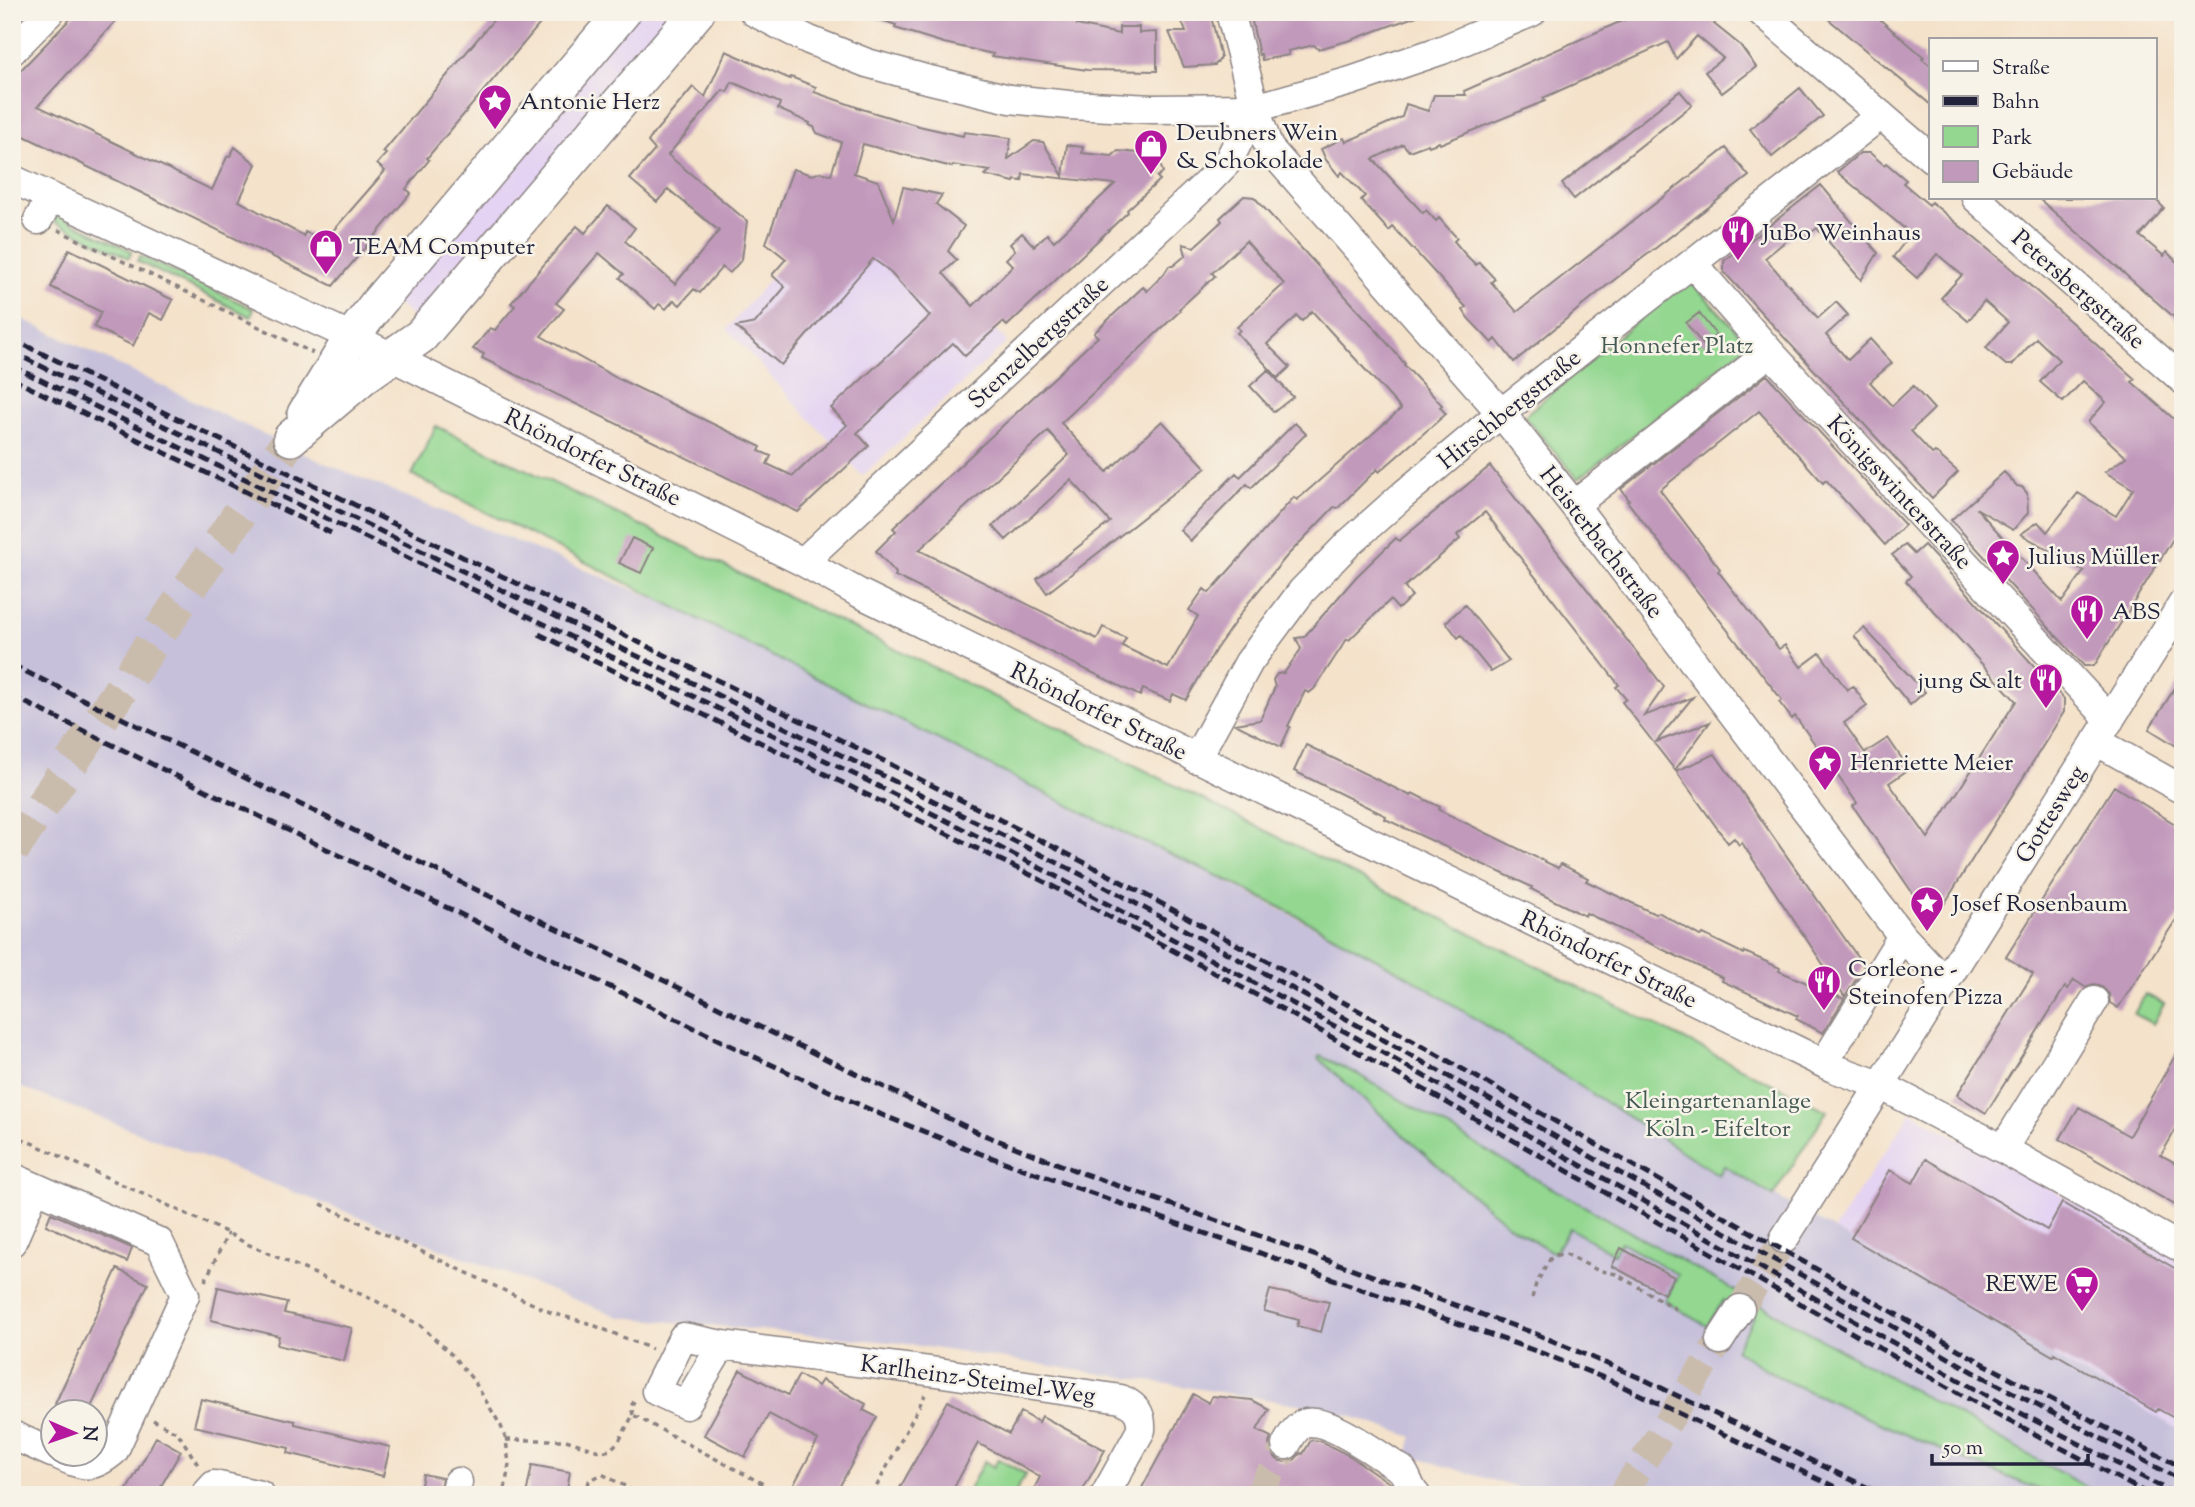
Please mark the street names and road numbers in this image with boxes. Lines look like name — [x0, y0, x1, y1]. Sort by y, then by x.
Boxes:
street label: Petersbergstraße — [2003, 223, 2152, 358]
street label: Stenzelbergstraße — [961, 269, 1117, 418]
street label: Hirschbergstraße — [1431, 342, 1589, 479]
street label: Rhöndorfer Straße — [498, 401, 686, 516]
street label: Königswinterstraße — [1818, 409, 1979, 578]
street label: Heisterbachstraße — [1530, 460, 1671, 627]
street label: Rhöndorfer Straße — [1004, 655, 1192, 770]
street label: Gottesweg — [2008, 759, 2095, 871]
street label: Rhöndorfer Straße — [1514, 903, 1702, 1018]
street label: Karlheinz-Steimel-Weg — [858, 1348, 1098, 1414]

